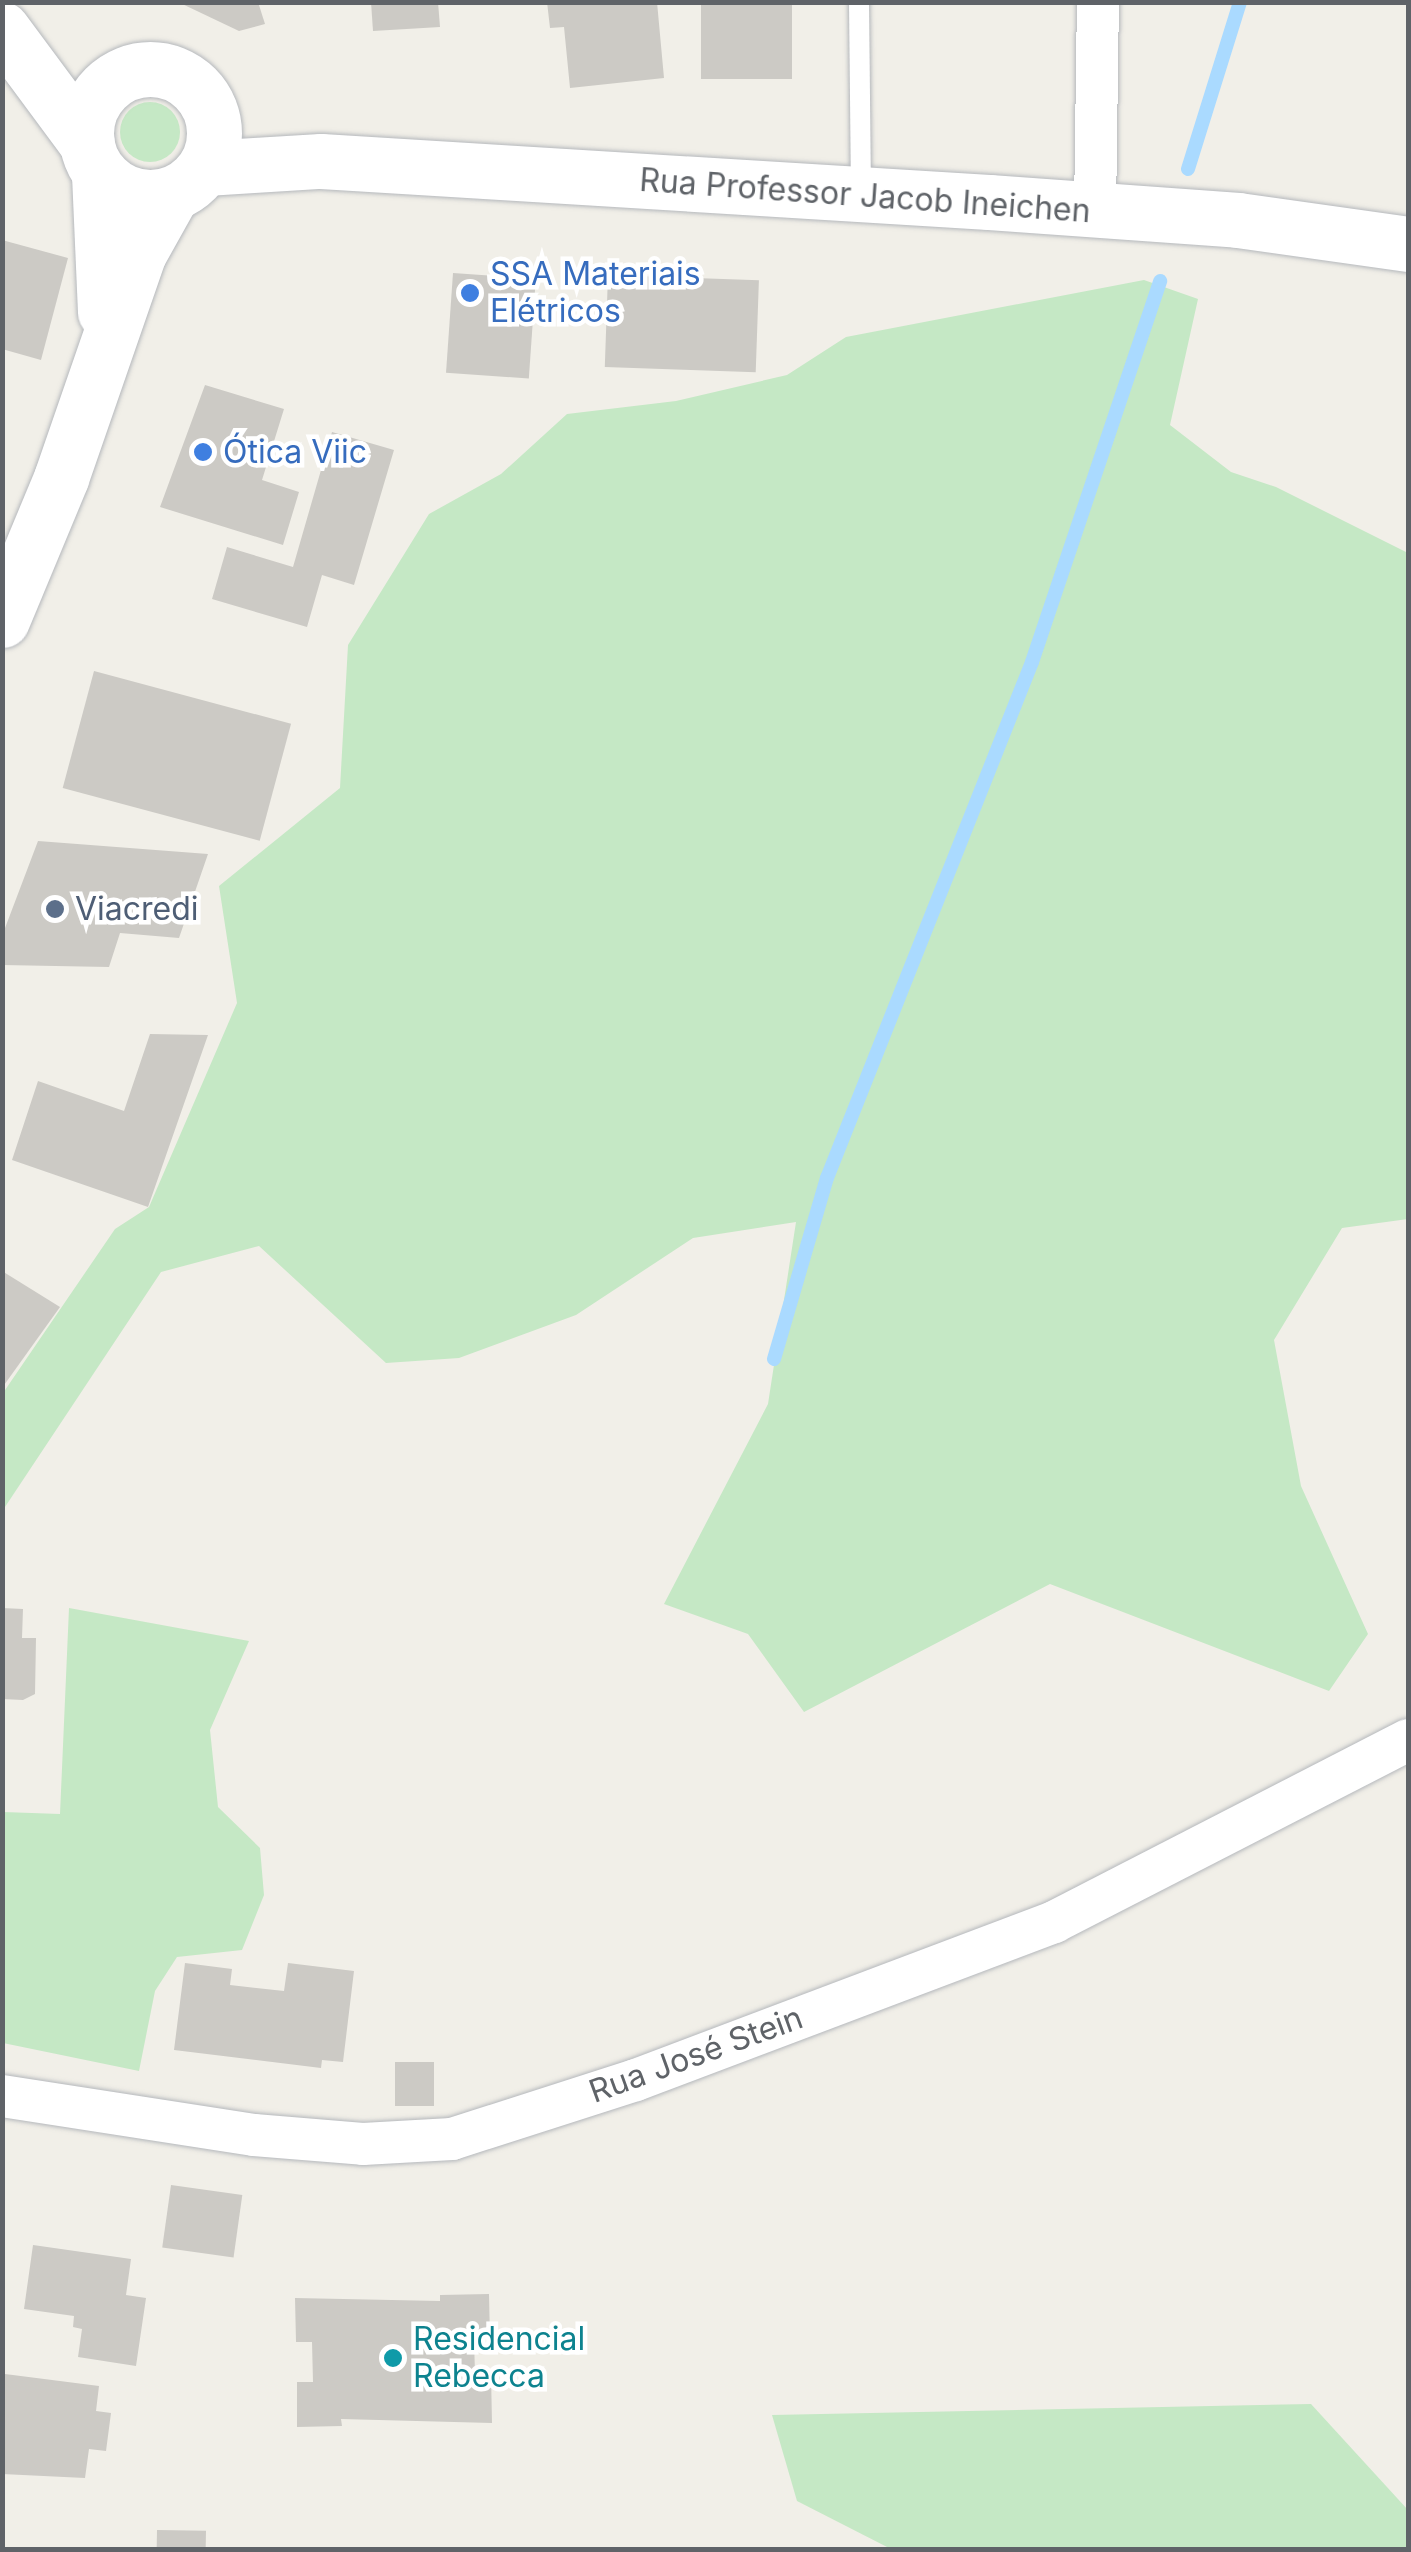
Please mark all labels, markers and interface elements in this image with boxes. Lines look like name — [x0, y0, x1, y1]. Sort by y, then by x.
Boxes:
street label: Rua Professor Jacob Ineichen — [638, 161, 1092, 231]
place label: SSA Materiais Elétricos — [490, 256, 701, 331]
marker: SSA Materiais Elétricos — [459, 282, 481, 304]
place label: Ótica Viic — [223, 433, 367, 471]
marker: Ótica Viic — [192, 441, 214, 463]
place label: Viacredi — [75, 890, 199, 928]
marker: Viacredi — [44, 898, 66, 920]
street label: Rua José Stein — [584, 1999, 808, 2111]
place label: Residencial Rebecca — [413, 2321, 585, 2396]
marker: Residencial Rebecca — [382, 2347, 404, 2369]

